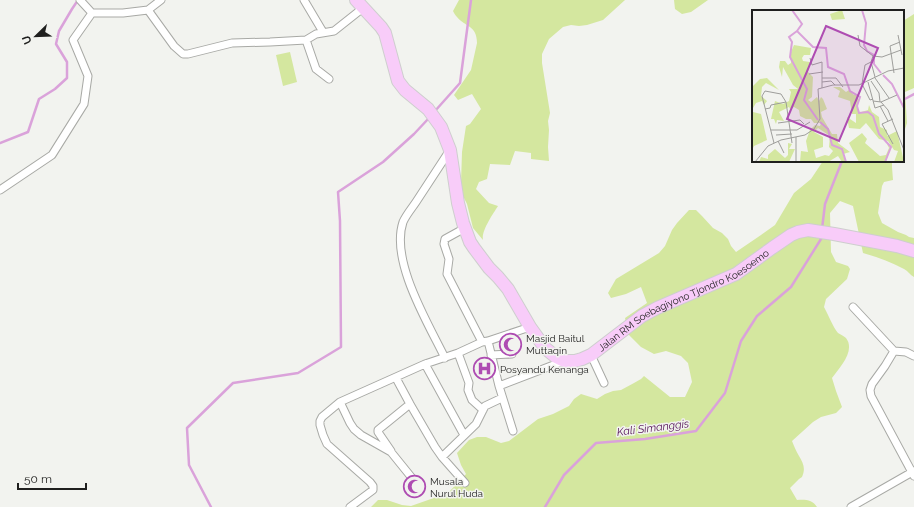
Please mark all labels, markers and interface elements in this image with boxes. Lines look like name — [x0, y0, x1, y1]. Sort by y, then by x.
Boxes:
inset map — [752, 10, 904, 162]
north arrow — [16, 16, 56, 56]
text: U — [20, 33, 35, 46]
street label: Jalan RM Soebagiyono Tjondro Koesoemo — [596, 247, 771, 353]
mosque icon: Masjid Baitul Muttaqin — [498, 331, 524, 357]
place label: Masjid Baitul Muttaqin — [526, 333, 585, 356]
hospital icon: Posyandu Kenanga — [471, 356, 497, 382]
place label: Posyandu Kenanga — [500, 364, 589, 375]
water label: Kali Simanggis — [616, 417, 690, 439]
scale bar — [18, 465, 86, 491]
text: 50 m — [24, 472, 52, 486]
mosque icon: Musala Nurul Huda — [402, 474, 428, 500]
place label: Musala Nurul Huda — [430, 476, 483, 499]

